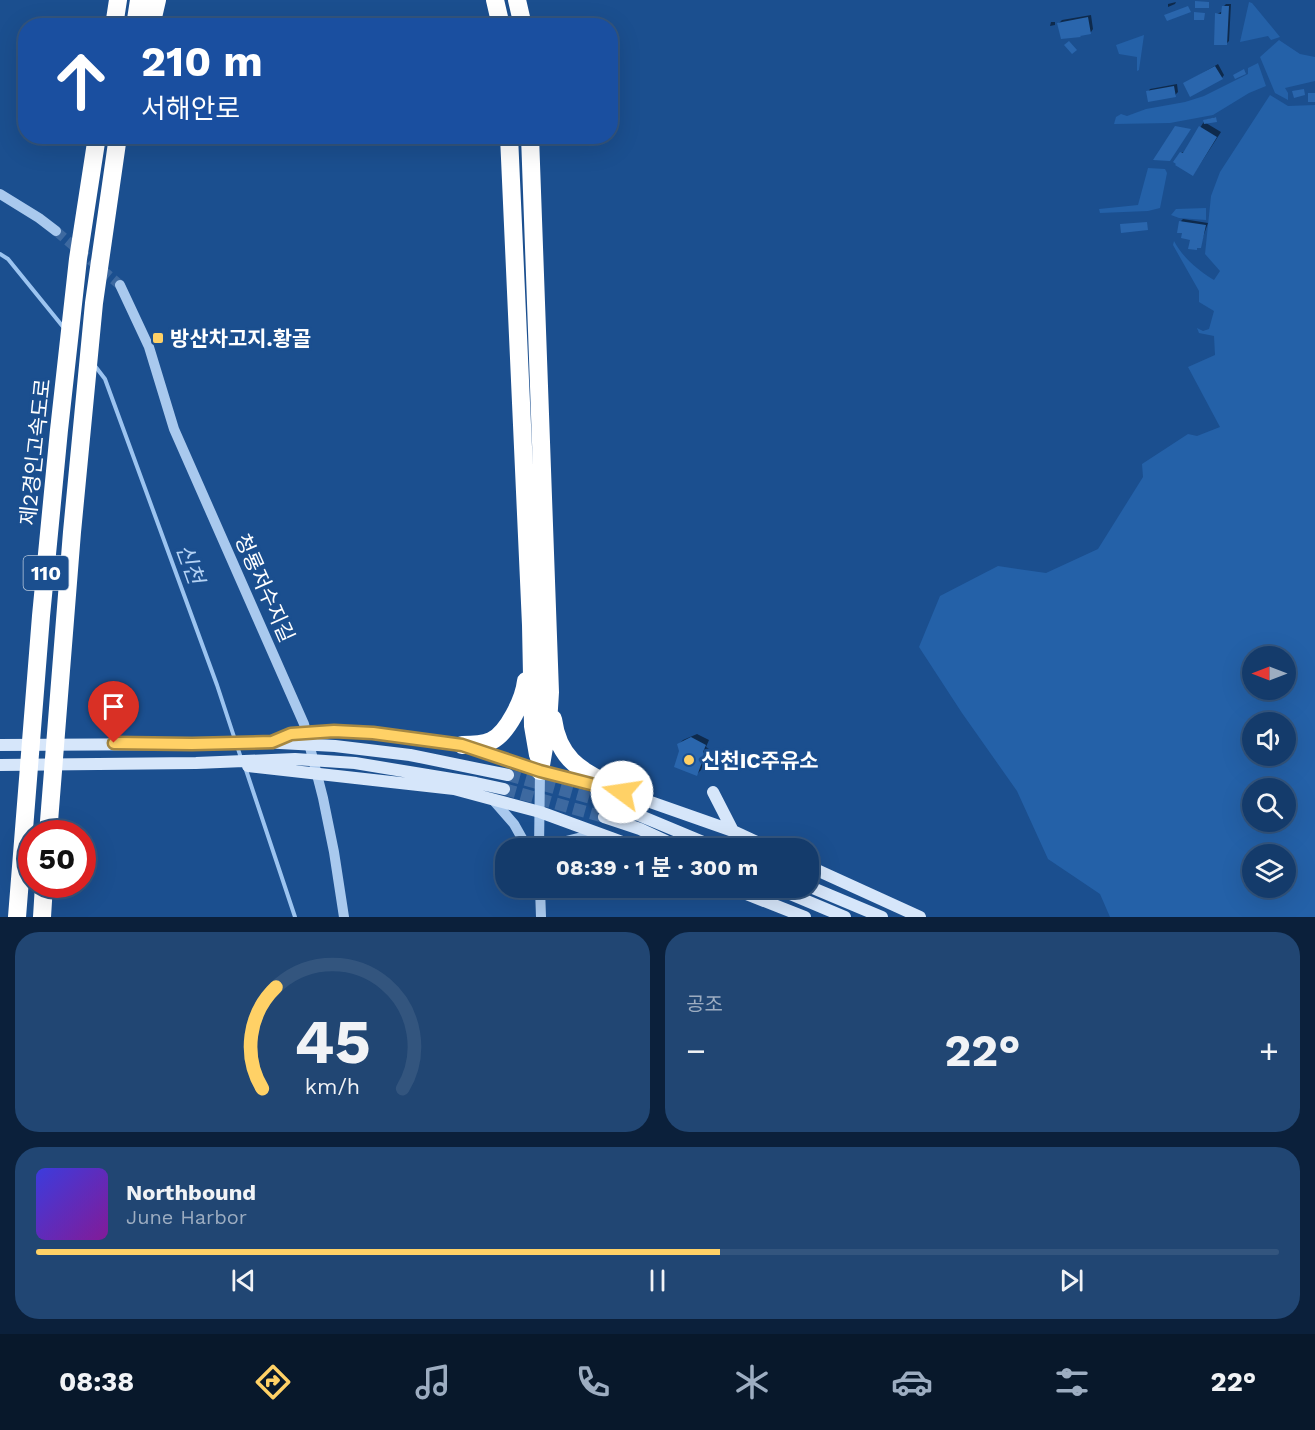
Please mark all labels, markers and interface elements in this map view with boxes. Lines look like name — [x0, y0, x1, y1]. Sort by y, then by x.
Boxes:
text: 210 m — [141, 37, 263, 86]
icon: ahead — [42, 42, 120, 120]
text: 서해안로 — [141, 93, 240, 125]
place label: 방산차고지.황골 — [170, 326, 311, 351]
marker: 방산차고지.황골 — [151, 331, 165, 345]
street label: 제2경인고속도로 — [15, 377, 55, 527]
street label: 청룡저수지길 — [230, 530, 300, 646]
water label: 신천 — [171, 541, 210, 590]
road number: 110 — [24, 556, 68, 590]
north arrow — [1242, 646, 1296, 700]
map controls — [1242, 646, 1296, 898]
pin — [88, 681, 139, 743]
icon: arrive — [97, 690, 130, 723]
button: sound — [1242, 712, 1296, 766]
place label: 신천IC주유소 — [701, 748, 819, 773]
marker: 신천IC주유소 — [682, 753, 696, 767]
position arrow — [590, 760, 654, 824]
button: search — [1242, 778, 1296, 832]
speed limit sign: 50 — [18, 820, 96, 898]
button: layers — [1242, 844, 1296, 898]
text: 08:39 · 1 분 · 300 m — [556, 855, 758, 880]
text: 공조 — [686, 992, 723, 1016]
text: 45 — [294, 1005, 371, 1078]
text: 22° — [945, 1024, 1020, 1077]
text: − — [686, 1031, 706, 1070]
text: + — [1259, 1031, 1279, 1070]
text: km/h — [305, 1074, 360, 1099]
text: Northbound — [126, 1180, 256, 1205]
text: June Harbor — [126, 1205, 247, 1229]
icon: previous — [227, 1264, 260, 1297]
icon: pause — [641, 1264, 674, 1297]
icon: next — [1055, 1264, 1088, 1297]
icon: directions — [252, 1361, 294, 1403]
icon: music — [412, 1361, 454, 1403]
icon: phone — [572, 1361, 614, 1403]
icon: climate — [731, 1361, 773, 1403]
icon: car — [891, 1361, 933, 1403]
icon: filters — [1051, 1361, 1093, 1403]
text: 08:38 — [59, 1366, 134, 1398]
text: 22° — [1211, 1366, 1256, 1398]

